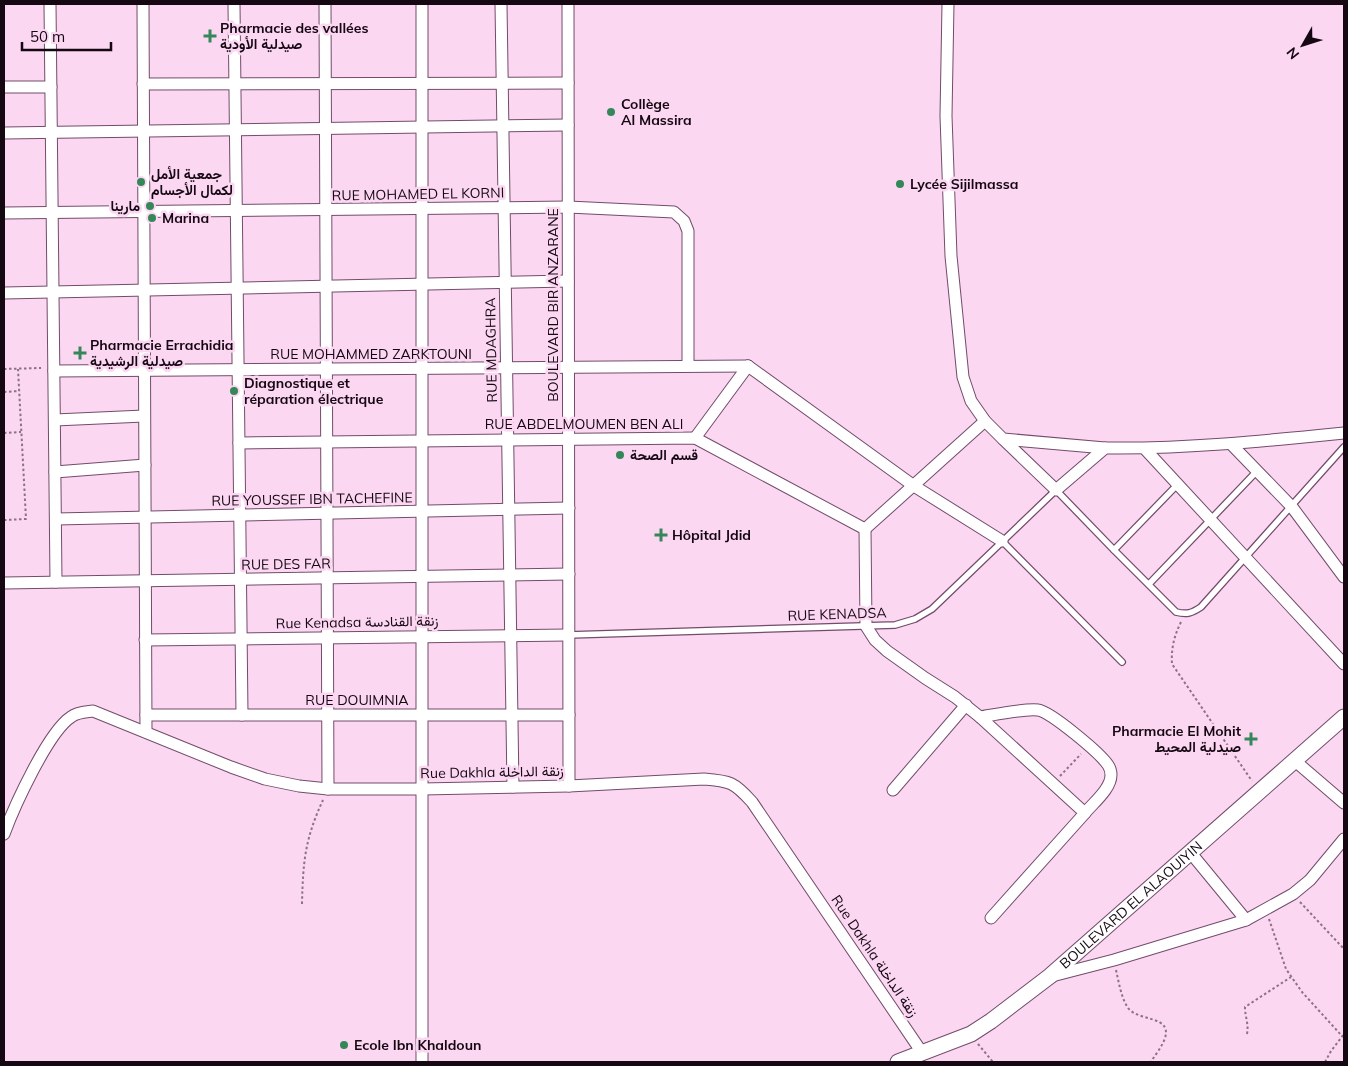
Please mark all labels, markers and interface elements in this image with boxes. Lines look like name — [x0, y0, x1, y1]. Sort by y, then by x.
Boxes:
place label: Pharmacie des vallées صيدلية الأودية — [220, 19, 368, 53]
scale bar — [22, 20, 111, 52]
north arrow — [1278, 20, 1328, 70]
text: 50 m — [30, 27, 65, 46]
marker: Pharmacie des vallées صيدلية الأودية — [204, 30, 216, 42]
text: N — [1283, 43, 1303, 63]
place label: Collège Al Massira — [621, 95, 692, 129]
marker: Collège Al Massira — [605, 106, 617, 118]
place label: جمعية الأمل لكمال الأجسام — [151, 165, 233, 199]
place label: Lycée Sijilmassa — [910, 175, 1018, 193]
marker: جمعية الأمل لكمال الأجسام — [135, 176, 147, 188]
marker: Lycée Sijilmassa — [894, 178, 906, 190]
street label: RUE MOHAMED EL KORNI — [332, 183, 504, 205]
place label: مارينا — [110, 197, 140, 215]
marker: مارينا — [144, 200, 156, 212]
street label: BOULEVARD BIR ANZARANE — [544, 208, 562, 402]
place label: Marina — [162, 209, 209, 227]
marker: Marina — [146, 212, 158, 224]
street label: RUE MDAGHRA — [481, 297, 501, 403]
place label: Pharmacie Errachidia صيدلية الرشيدية — [90, 336, 234, 370]
street label: RUE MOHAMMED ZARKTOUNI — [270, 345, 472, 363]
marker: Pharmacie Errachidia صيدلية الرشيدية — [74, 347, 86, 359]
place label: Diagnostique et réparation électrique — [244, 374, 384, 408]
marker: Diagnostique et réparation électrique — [228, 385, 240, 397]
street label: RUE ABDELMOUMEN BEN ALI — [485, 415, 683, 433]
place label: قسم الصحة — [630, 446, 698, 464]
marker: قسم الصحة — [614, 449, 626, 461]
street label: RUE YOUSSEF IBN TACHEFINE — [211, 488, 413, 510]
place label: Hôpital Jdid — [672, 526, 751, 544]
marker: Hôpital Jdid — [654, 528, 668, 542]
street label: RUE DES FAR — [241, 554, 331, 574]
street label: RUE KENADSA — [787, 603, 888, 625]
street label: Rue Kenadsa زنقة القنادسة — [275, 612, 439, 632]
street label: RUE DOUIMNIA — [305, 691, 409, 709]
place label: Pharmacie El Mohit صيدلية المحيط — [1112, 722, 1242, 756]
marker: Pharmacie El Mohit صيدلية المحيط — [1245, 733, 1257, 745]
street label: Rue Dakhla زنقة الداخلة — [420, 762, 564, 782]
street label: BOULEVARD EL ALAOUIYIN — [1056, 837, 1206, 972]
street label: Rue Dakhla زنقة الداخلة — [827, 891, 923, 1021]
place label: Ecole Ibn Khaldoun — [354, 1036, 481, 1054]
marker: Ecole Ibn Khaldoun — [338, 1039, 350, 1051]

